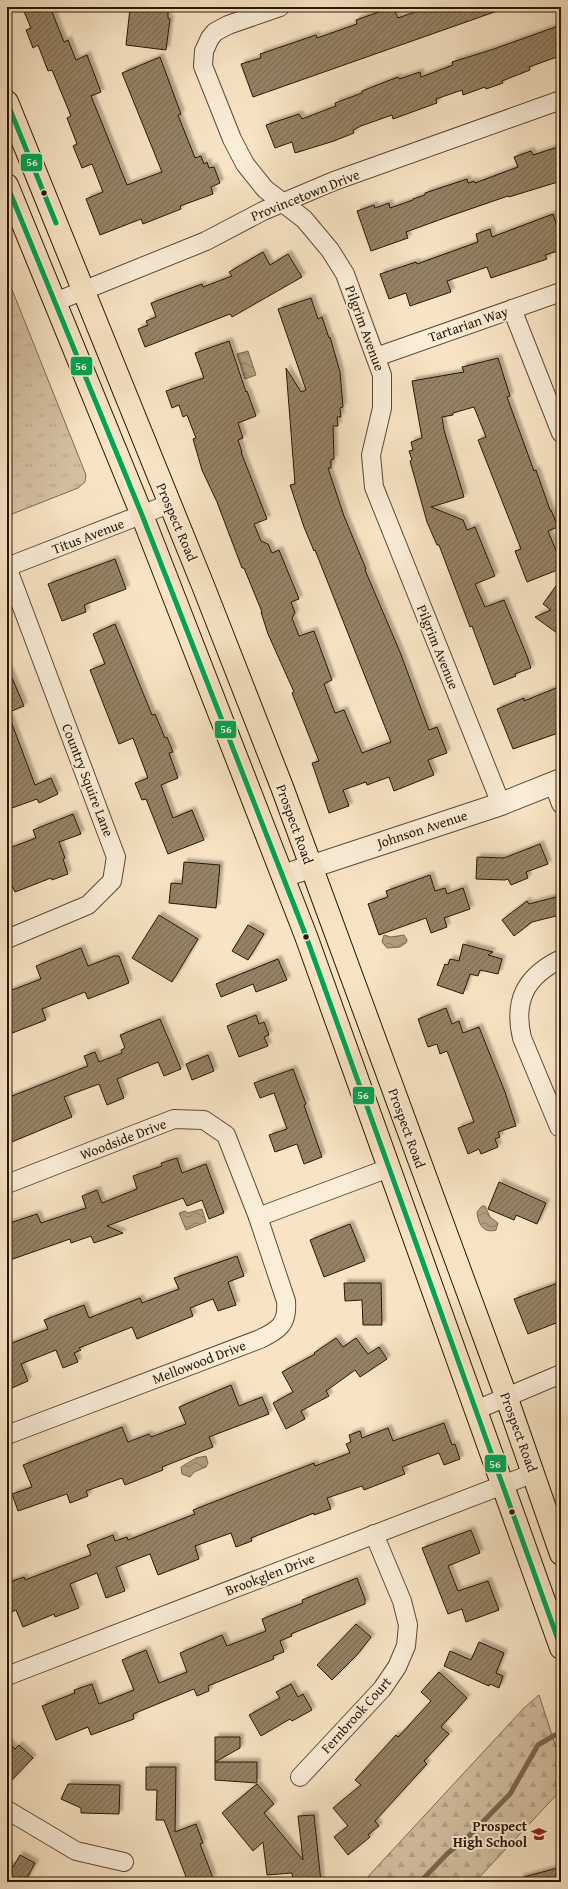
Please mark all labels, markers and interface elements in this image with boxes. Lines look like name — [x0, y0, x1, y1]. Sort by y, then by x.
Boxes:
line badge: 56 — [20, 153, 43, 172]
text: 56 — [26, 154, 38, 170]
street label: Provincetown Drive — [248, 164, 363, 226]
unlabelled marker — [39, 188, 49, 198]
street label: Pilgrim Avenue — [340, 282, 390, 374]
street label: Tartarian Way — [425, 301, 511, 347]
line badge: 56 — [70, 356, 93, 376]
text: 56 — [75, 358, 87, 374]
street label: Prospect Road — [151, 480, 203, 565]
street label: Titus Avenue — [49, 513, 127, 559]
street label: Pilgrim Avenue — [412, 602, 464, 693]
line badge: 56 — [214, 720, 237, 739]
street label: Country Squire Lane — [57, 721, 119, 840]
text: 56 — [220, 721, 232, 737]
street label: Prospect Road — [271, 781, 319, 867]
street label: Johnson Avenue — [372, 805, 470, 854]
unlabelled marker — [301, 932, 311, 942]
street label: Prospect Road — [383, 1085, 431, 1171]
line badge: 56 — [352, 1086, 375, 1105]
text: 56 — [357, 1087, 369, 1103]
street label: Woodside Drive — [77, 1113, 170, 1165]
street label: Mellowood Drive — [149, 1335, 249, 1389]
street label: Prospect Road — [495, 1389, 543, 1475]
line badge: 56 — [484, 1454, 507, 1473]
text: 56 — [489, 1456, 501, 1472]
unlabelled marker — [507, 1507, 517, 1517]
street label: Brookglen Drive — [222, 1548, 318, 1600]
street label: Fernbrook Court — [316, 1672, 396, 1758]
place label: Prospect High School — [453, 1816, 528, 1852]
school or university icon: Prospect High School — [530, 1825, 548, 1843]

